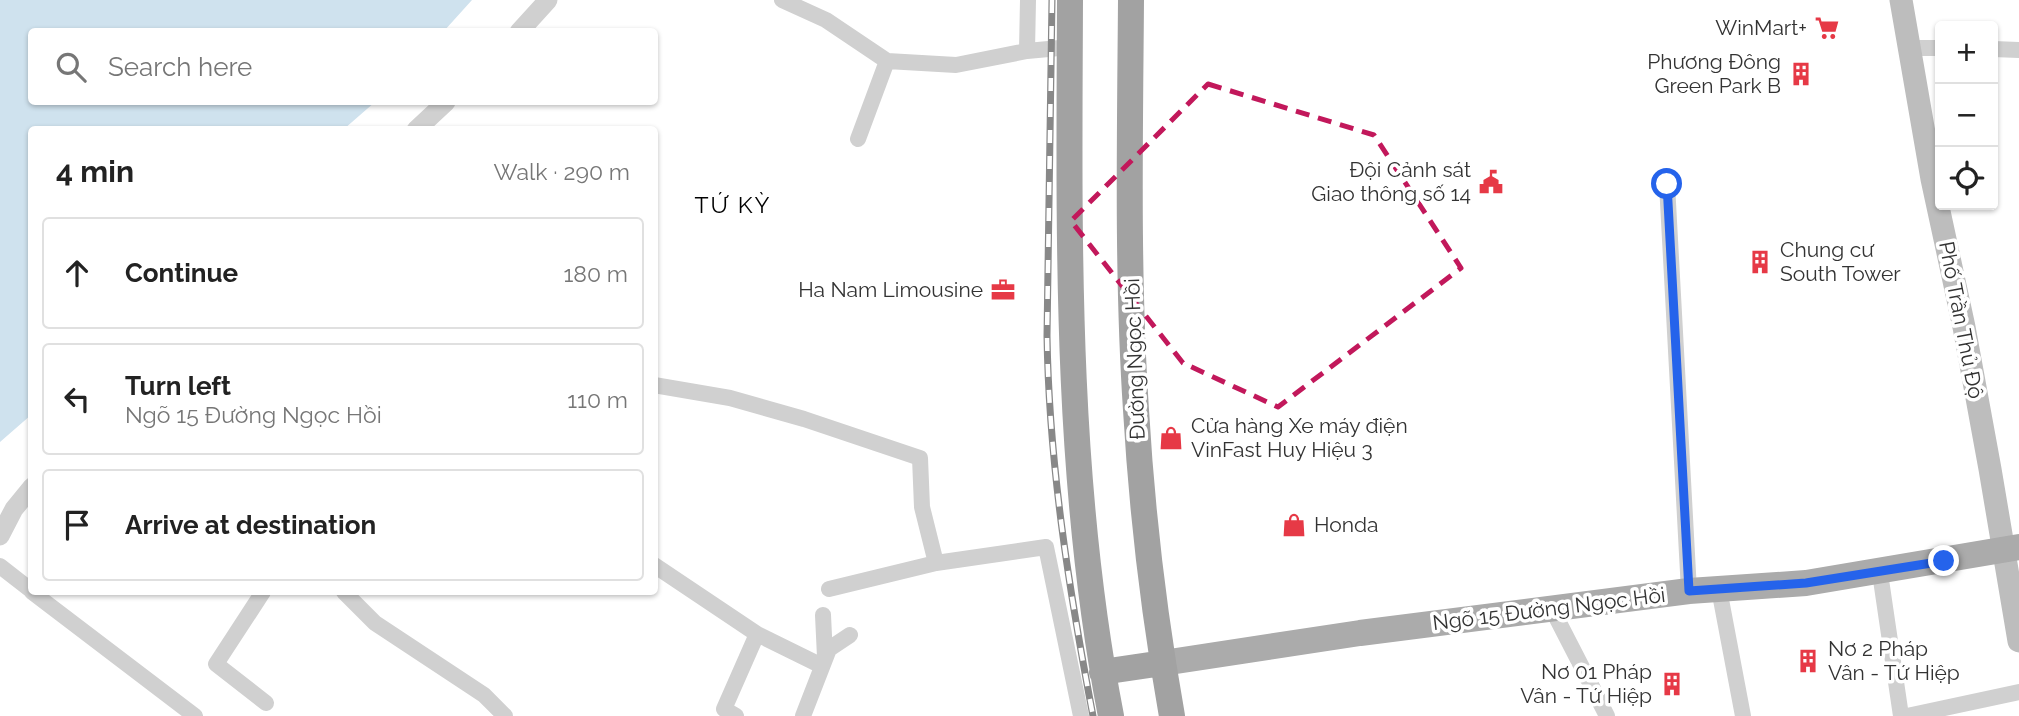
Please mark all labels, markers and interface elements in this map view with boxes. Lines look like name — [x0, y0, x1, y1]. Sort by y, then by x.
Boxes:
supermarket icon: WinMart+ — [1813, 14, 1841, 42]
place label: WinMart+ — [1715, 15, 1807, 40]
map controls — [1935, 21, 1998, 210]
button: + — [1935, 21, 1998, 84]
search box — [28, 28, 658, 105]
icon: search — [52, 48, 90, 86]
place label: Phương Đông Green Park B — [1647, 49, 1781, 98]
text: Search here — [108, 52, 252, 82]
building icon: Phương Đông Green Park B — [1787, 60, 1815, 88]
button: − — [1935, 84, 1998, 147]
button: locate — [1935, 147, 1998, 210]
text: 4 min — [56, 154, 134, 189]
place label: Đội Cảnh sát Giao thông số 14 — [1311, 157, 1471, 206]
text: Walk · 290 m — [494, 158, 630, 185]
public building icon: Đội Cảnh sát Giao thông số 14 — [1477, 168, 1505, 196]
route start — [1651, 168, 1682, 199]
district label: TỨ KỲ — [694, 191, 772, 218]
place label: Chung cư South Tower — [1780, 237, 1901, 286]
street label: Phố Trần Thủ Độ — [1934, 239, 1989, 401]
building icon: Chung cư South Tower — [1746, 248, 1774, 276]
icon: ahead — [58, 254, 96, 292]
text: Continue — [125, 258, 238, 288]
text: 180 m — [563, 260, 628, 287]
office icon: Ha Nam Limousine — [989, 276, 1017, 304]
place label: Ha Nam Limousine — [798, 277, 983, 302]
street label: Đường Ngọc Hồi — [1119, 278, 1150, 440]
text: Turn left — [125, 371, 231, 401]
icon: left — [58, 380, 96, 418]
text: 110 m — [567, 386, 628, 413]
text: Ngõ 15 Đường Ngọc Hồi — [125, 401, 382, 428]
place label: Cửa hàng Xe máy điện VinFast Huy Hiệu 3 — [1191, 413, 1408, 462]
shop icon: Cửa hàng Xe máy điện VinFast Huy Hiệu 3 — [1157, 424, 1185, 452]
icon: arrive — [58, 506, 96, 544]
text: Arrive at destination — [125, 510, 376, 540]
shop icon: Honda — [1280, 511, 1308, 539]
place label: Honda — [1314, 512, 1379, 537]
route end — [1928, 545, 1959, 576]
street label: Ngõ 15 Đường Ngọc Hồi — [1431, 582, 1667, 635]
place label: Nơ 2 Pháp Vân - Tứ Hiệp — [1828, 636, 1960, 685]
building icon: Nơ 2 Pháp Vân - Tứ Hiệp — [1794, 647, 1822, 675]
place label: Nơ 01 Pháp Vân - Tứ Hiệp — [1520, 659, 1652, 708]
building icon: Nơ 01 Pháp Vân - Tứ Hiệp — [1658, 670, 1686, 698]

